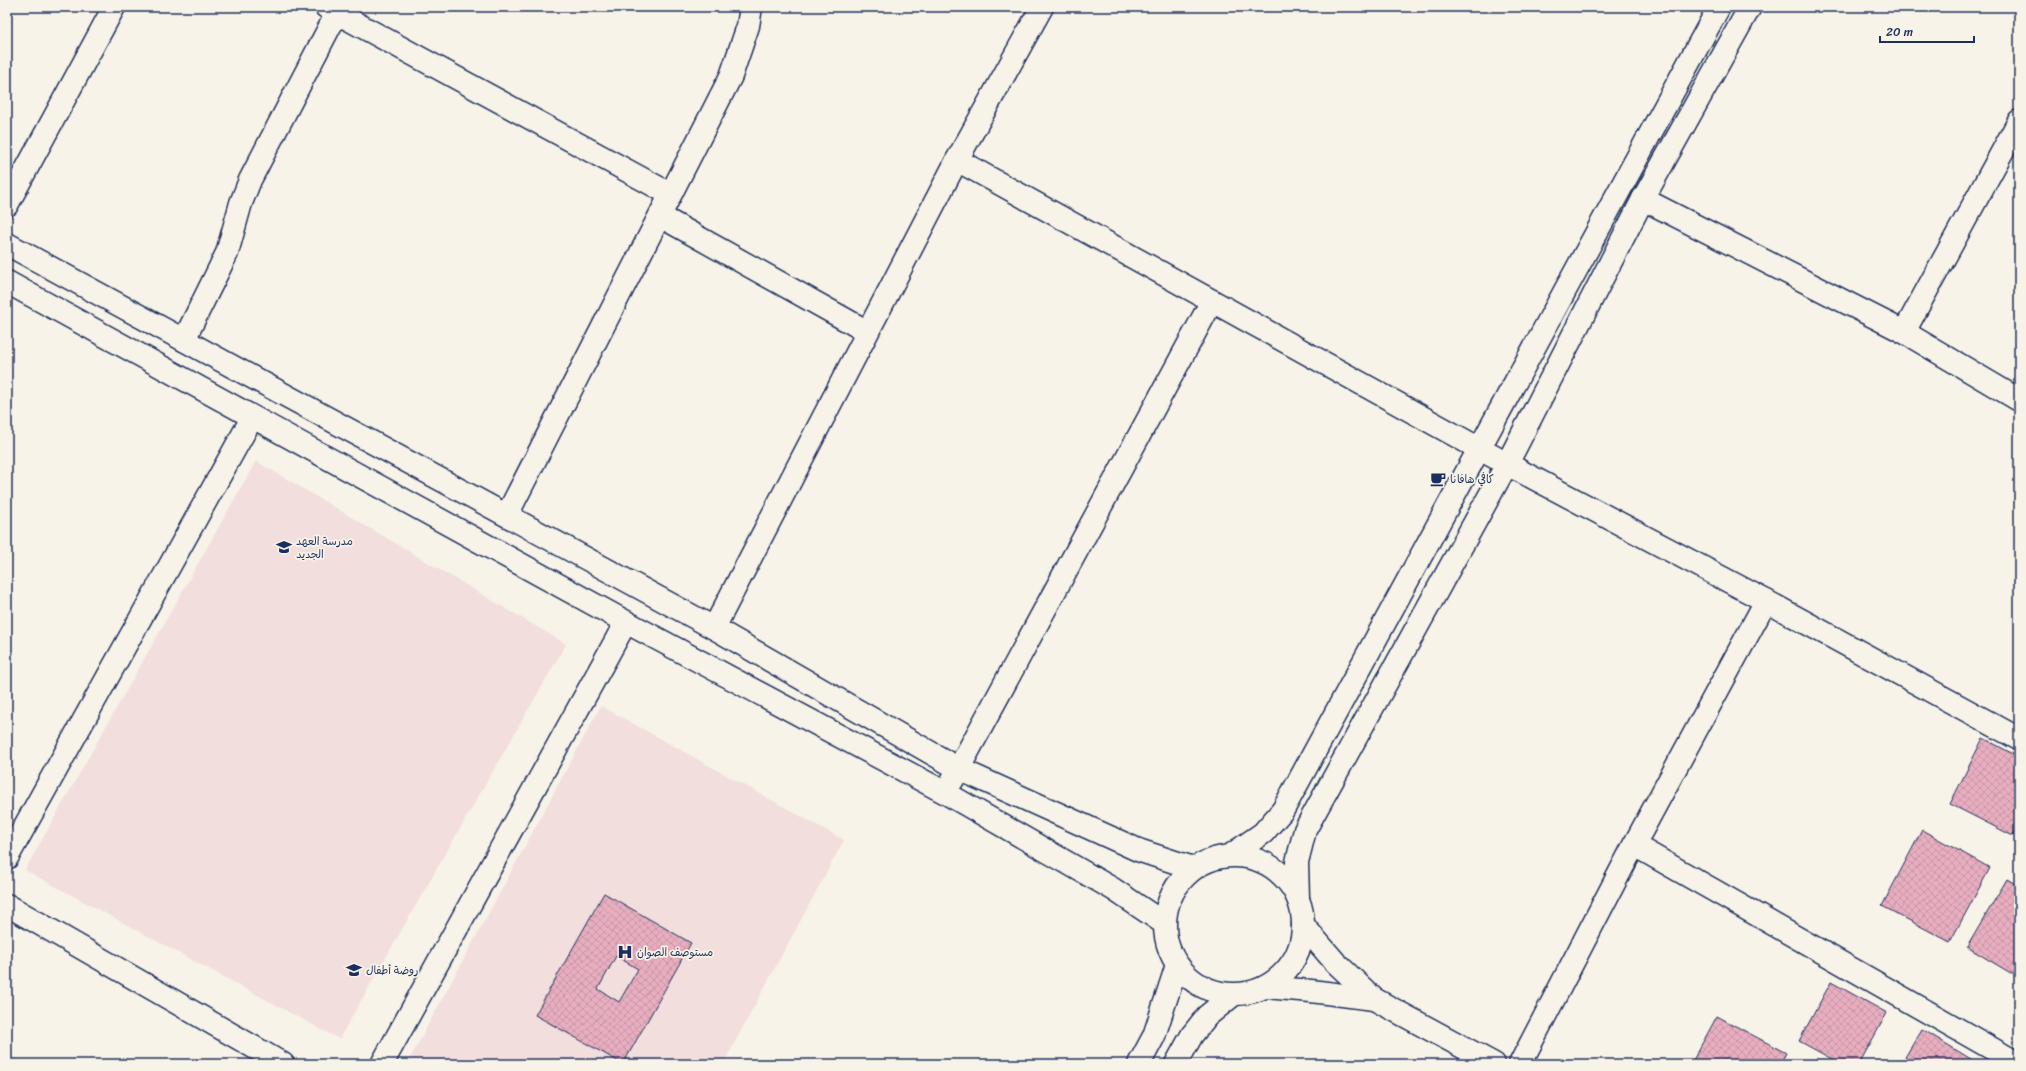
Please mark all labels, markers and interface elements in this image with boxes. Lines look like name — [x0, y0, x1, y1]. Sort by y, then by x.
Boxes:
scale bar — [1880, 18, 1974, 44]
text: 20 m — [1886, 21, 1913, 43]
cafe icon: كافي هافانا — [1429, 470, 1447, 488]
place label: كافي هافانا — [1450, 470, 1494, 489]
place label: مدرسة العهد الجديد — [296, 532, 353, 564]
school or university icon: مدرسة العهد الجديد — [275, 538, 293, 556]
hospital icon: مستوصف الصوان — [616, 943, 634, 961]
place label: مستوصف الصوان — [637, 943, 713, 962]
school or university icon: روضة أطفال — [345, 961, 363, 979]
place label: روضة أطفال — [366, 961, 418, 980]

